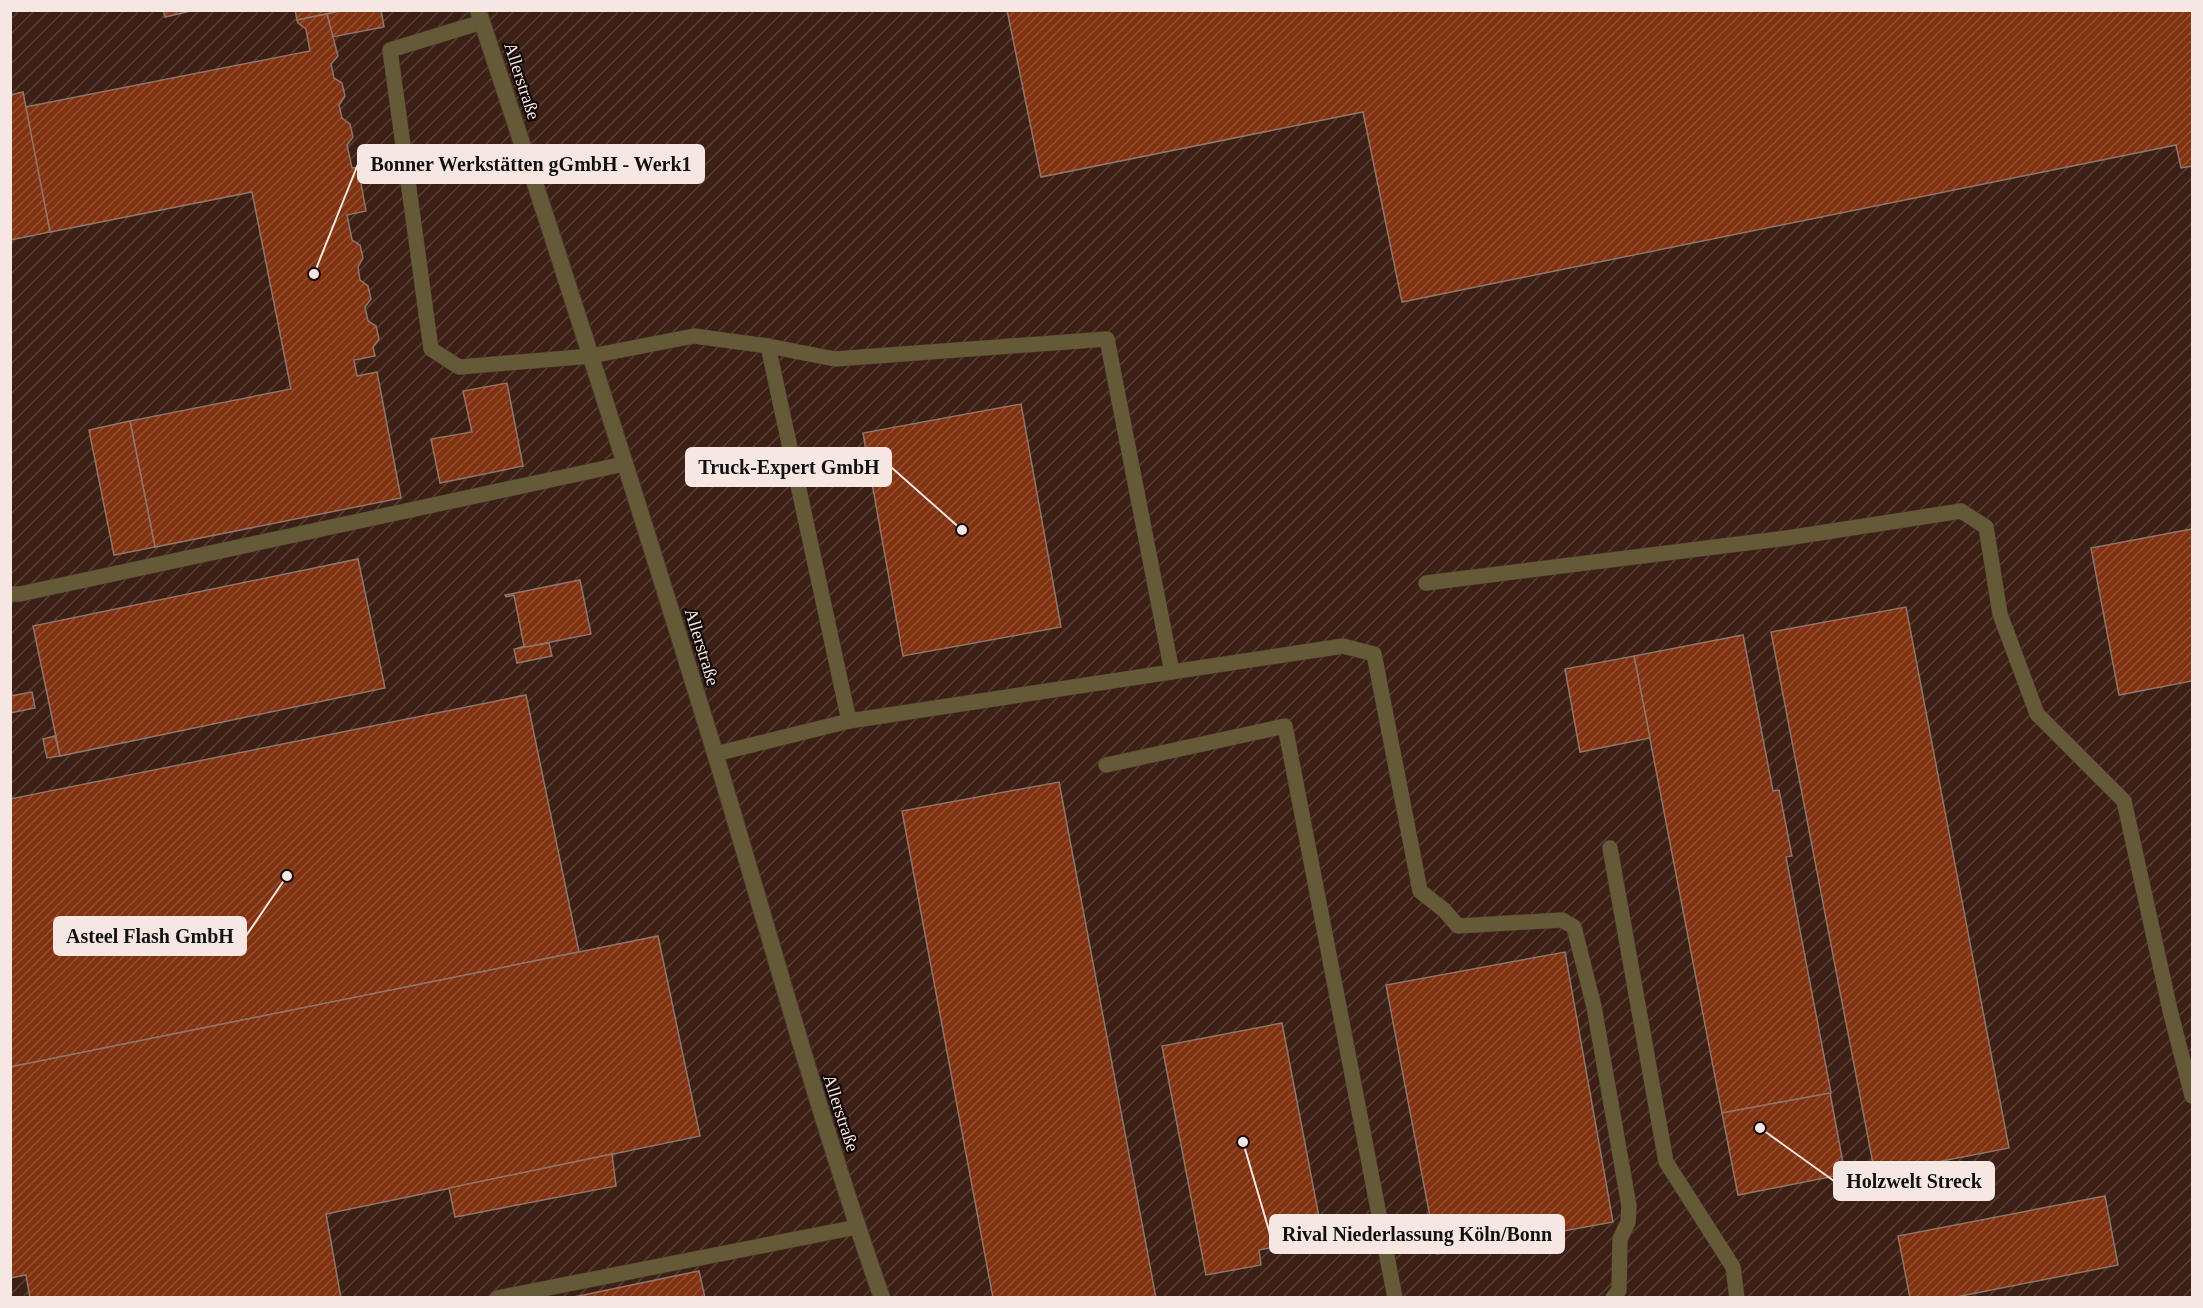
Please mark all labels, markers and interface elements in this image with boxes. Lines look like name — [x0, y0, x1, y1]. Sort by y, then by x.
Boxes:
street label: Allerstraße — [500, 40, 544, 122]
callout: Bonner Werkstätten gGmbH - Werk1 — [358, 145, 704, 183]
text: Bonner Werkstätten gGmbH - Werk1 — [370, 153, 692, 176]
callout: Truck-Expert GmbH — [686, 448, 891, 486]
text: Truck-Expert GmbH — [698, 456, 880, 479]
street label: Allerstraße — [681, 606, 723, 688]
callout: Asteel Flash GmbH — [54, 917, 246, 955]
text: Asteel Flash GmbH — [66, 925, 234, 947]
street label: Allerstraße — [819, 1072, 863, 1154]
callout: Holzwelt Streck — [1834, 1162, 1994, 1200]
text: Holzwelt Streck — [1846, 1170, 1983, 1192]
callout: Rival Niederlassung Köln/Bonn — [1270, 1215, 1564, 1253]
text: Rival Niederlassung Köln/Bonn — [1282, 1223, 1552, 1246]

